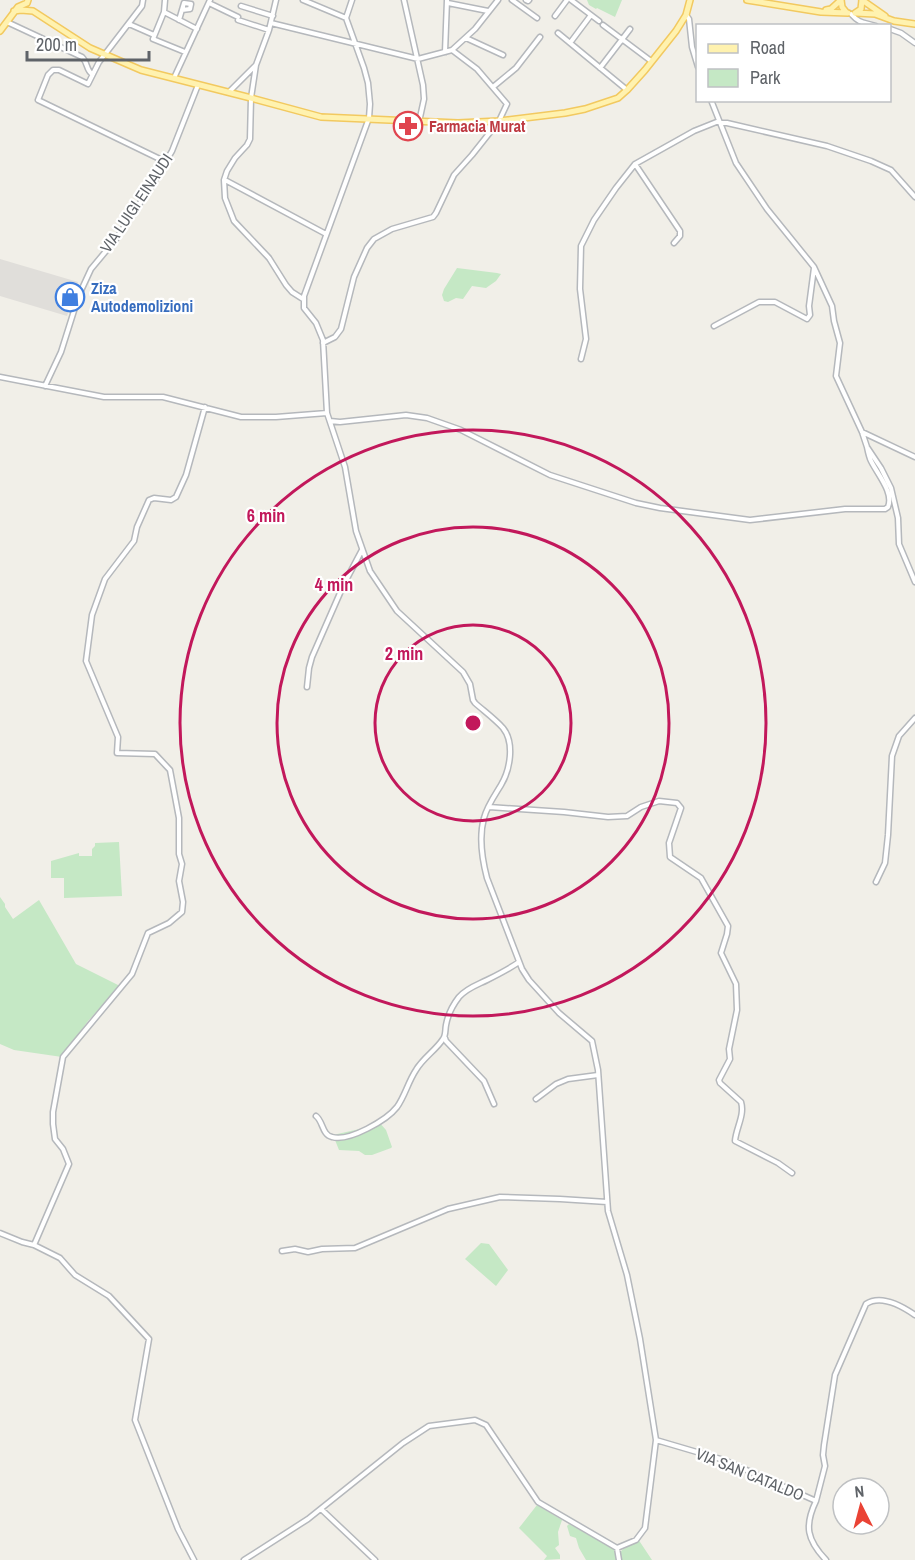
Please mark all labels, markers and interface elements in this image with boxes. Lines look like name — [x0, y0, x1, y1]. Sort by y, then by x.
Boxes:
scale bar — [27, 24, 148, 62]
legend — [696, 24, 891, 102]
text: 200 m — [36, 32, 77, 57]
text: Road — [750, 35, 785, 60]
text: Park — [750, 65, 781, 90]
pharmacy icon: Farmacia Murat — [392, 110, 424, 142]
place label: Farmacia Murat — [429, 115, 526, 137]
street label: VIA LUIGI EINAUDI — [95, 149, 177, 257]
place label: Ziza Autodemolizioni — [91, 277, 193, 317]
shop icon: Ziza Autodemolizioni — [54, 281, 86, 313]
text: 6 min — [247, 503, 285, 528]
text: 4 min — [315, 572, 353, 597]
text: 2 min — [385, 641, 423, 666]
centre of rings — [463, 713, 483, 733]
street label: VIA SAN CATALDO — [693, 1442, 807, 1506]
north arrow — [831, 1476, 891, 1536]
text: N — [854, 1480, 865, 1503]

